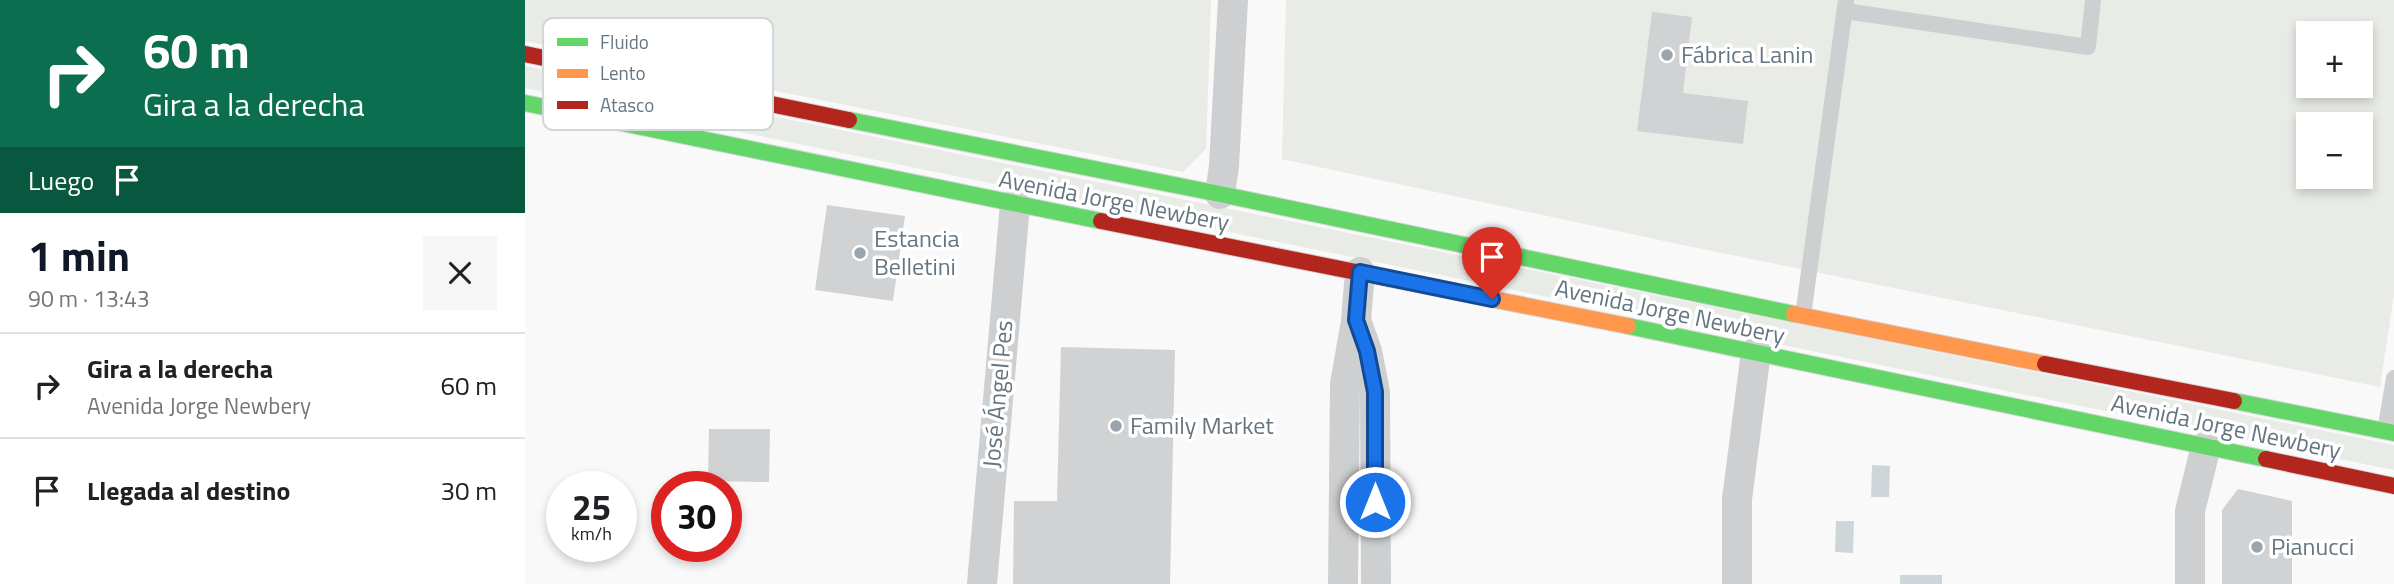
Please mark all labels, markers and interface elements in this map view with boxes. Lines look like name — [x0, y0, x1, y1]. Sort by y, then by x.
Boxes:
text: 60 m — [143, 12, 250, 87]
legend — [543, 18, 773, 130]
map controls — [2296, 21, 2373, 189]
button: + — [2296, 21, 2373, 98]
text: Fluido — [600, 27, 649, 56]
icon: right — [28, 28, 119, 119]
place label: Fábrica Lanin — [1681, 36, 1813, 72]
marker: Fábrica Lanin — [1659, 47, 1675, 63]
text: Lento — [600, 58, 645, 87]
text: Gira a la derecha — [143, 80, 365, 128]
text: Atasco — [600, 90, 654, 119]
button: − — [2296, 112, 2373, 189]
street label: Avenida Jorge Newbery — [996, 160, 1233, 240]
text: Luego — [28, 161, 94, 200]
icon: arrive — [108, 161, 146, 199]
place label: Estancia Belletini — [874, 220, 960, 284]
text: 1 min — [28, 223, 130, 287]
pin — [1462, 227, 1522, 299]
button: close — [423, 236, 497, 310]
icon: arrive — [1473, 238, 1511, 276]
marker: Estancia Belletini — [852, 245, 868, 261]
street label: Avenida Jorge Newbery — [1552, 269, 1789, 353]
text: 90 m · 13:43 — [28, 281, 150, 316]
street label: José Ángel Pes — [973, 319, 1021, 469]
text: Gira a la derecha — [87, 349, 273, 388]
text: 60 m — [440, 366, 497, 405]
icon: right — [28, 367, 66, 405]
street label: Avenida Jorge Newbery — [2108, 384, 2345, 468]
text: Avenida Jorge Newbery — [87, 388, 311, 423]
place label: Family Market — [1130, 407, 1274, 443]
marker: Family Market — [1108, 418, 1124, 434]
position arrow — [1338, 465, 1412, 539]
text: Llegada al destino — [87, 471, 290, 510]
text: 30 m — [440, 471, 497, 510]
speed limit sign: 30 — [651, 471, 742, 562]
icon: arrive — [28, 472, 66, 510]
text: 25 — [572, 480, 611, 534]
text: km/h — [571, 520, 612, 547]
place label: Pianucci — [2271, 528, 2354, 564]
marker: Pianucci — [2249, 539, 2265, 555]

